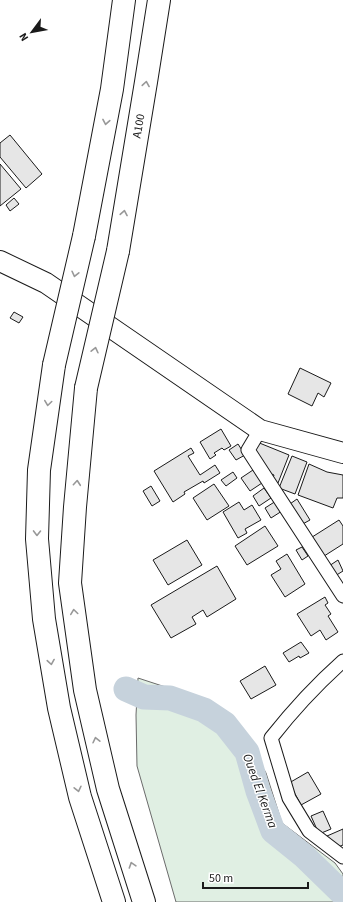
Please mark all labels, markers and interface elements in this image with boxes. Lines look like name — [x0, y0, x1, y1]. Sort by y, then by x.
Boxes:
north arrow — [12, 12, 52, 52]
text: N — [16, 30, 32, 44]
one-way arrow — [141, 81, 150, 88]
street label: A100 — [129, 112, 149, 140]
one-way arrow — [103, 119, 111, 125]
one-way arrow — [119, 210, 128, 216]
one-way arrow — [72, 271, 80, 278]
one-way arrow — [90, 346, 99, 353]
one-way arrow — [44, 400, 53, 406]
one-way arrow — [73, 480, 82, 486]
one-way arrow — [33, 530, 41, 536]
one-way arrow — [70, 609, 79, 615]
one-way arrow — [46, 659, 55, 665]
one-way arrow — [93, 737, 101, 743]
water label: Oued El Kerma — [238, 751, 282, 831]
one-way arrow — [73, 785, 82, 792]
one-way arrow — [128, 862, 137, 869]
scale bar — [203, 864, 308, 890]
text: 50 m — [209, 870, 233, 887]

